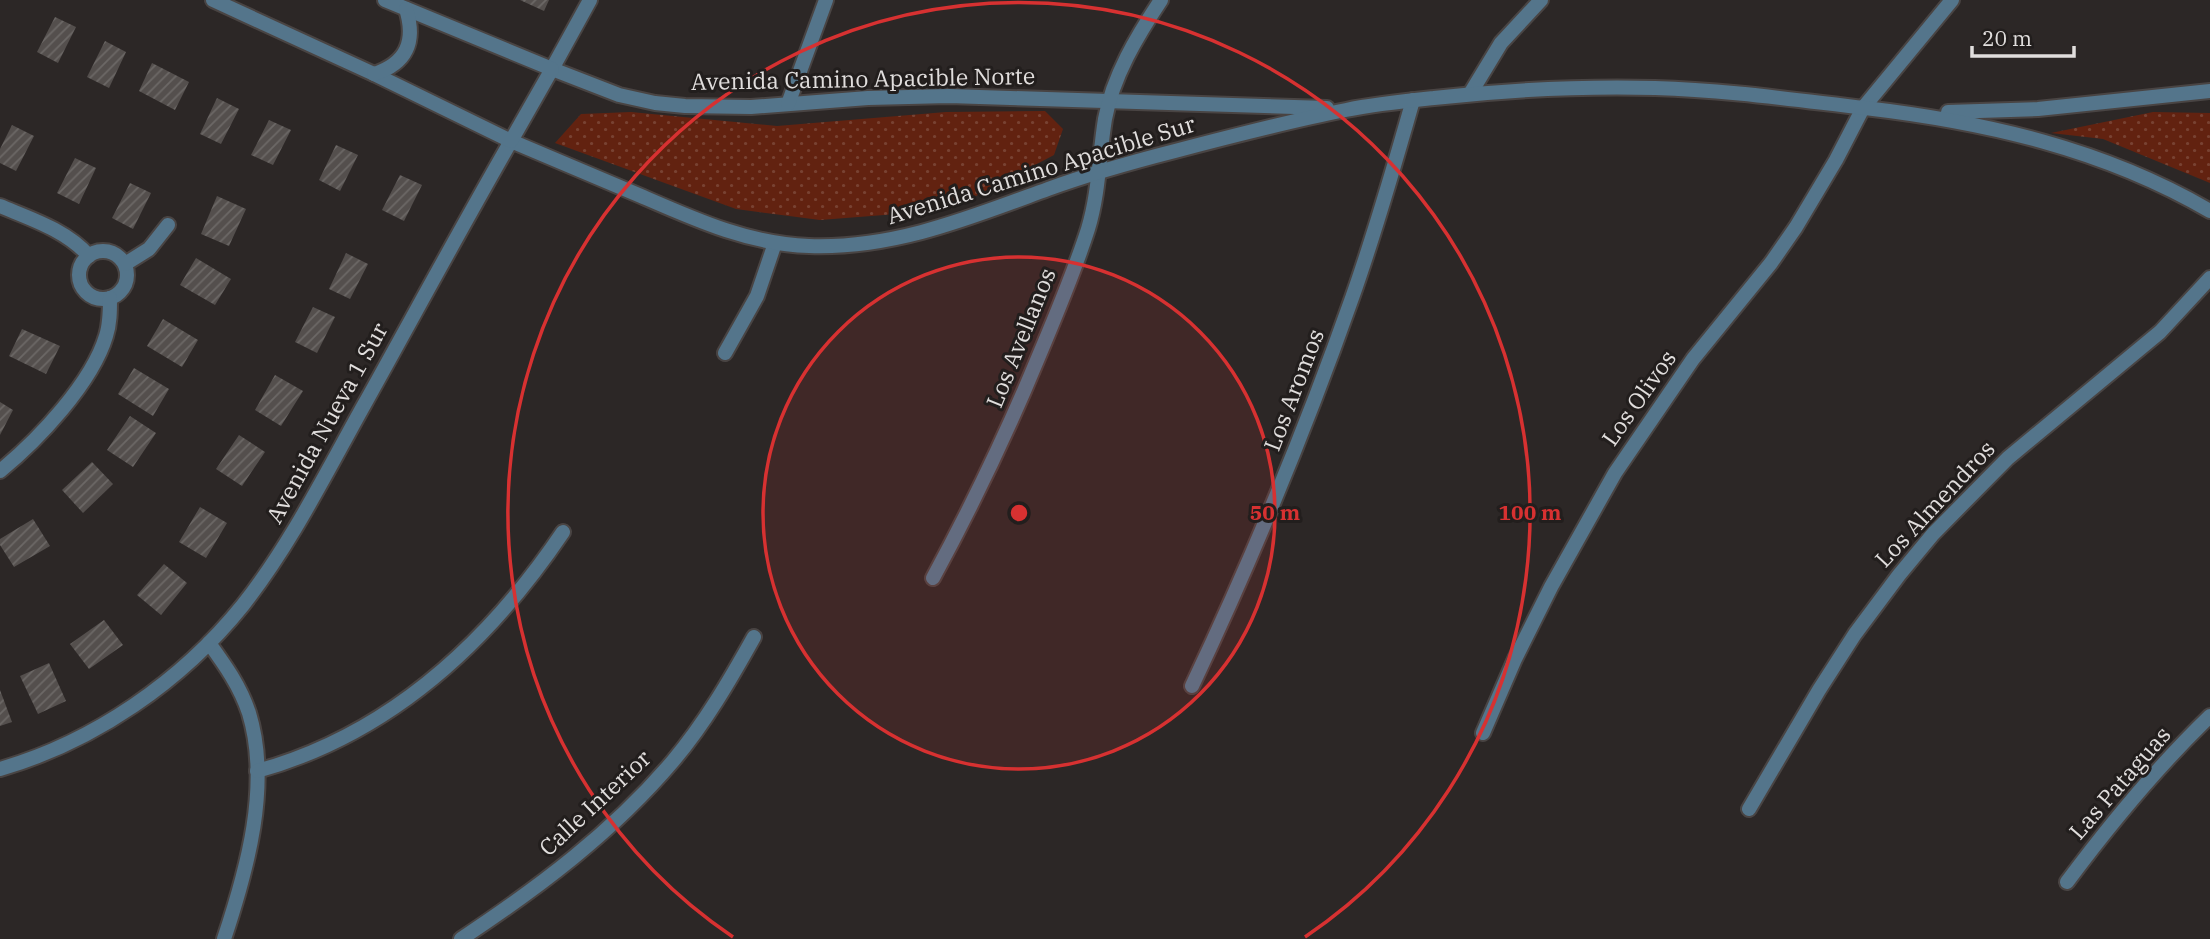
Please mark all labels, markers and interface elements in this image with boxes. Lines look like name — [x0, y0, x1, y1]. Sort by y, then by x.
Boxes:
scale bar — [1972, 14, 2074, 58]
text: 20 m — [1982, 24, 2032, 52]
street label: Avenida Camino Apacible Norte — [691, 60, 1035, 96]
street label: Avenida Camino Apacible Sur — [883, 108, 1198, 230]
street label: Los Avellanos — [978, 263, 1062, 412]
street label: Avenida Nueva 1 Sur — [259, 317, 394, 528]
street label: Los Aromos — [1256, 324, 1330, 455]
street label: Los Olivos — [1594, 344, 1682, 451]
street label: Los Almendros — [1868, 433, 2001, 573]
text: 50 m — [1250, 498, 1300, 526]
text: 100 m — [1498, 498, 1562, 526]
centre of rings — [1007, 501, 1031, 525]
street label: Las Pataguas — [2062, 720, 2177, 845]
street label: Calle Interior — [532, 743, 657, 862]

